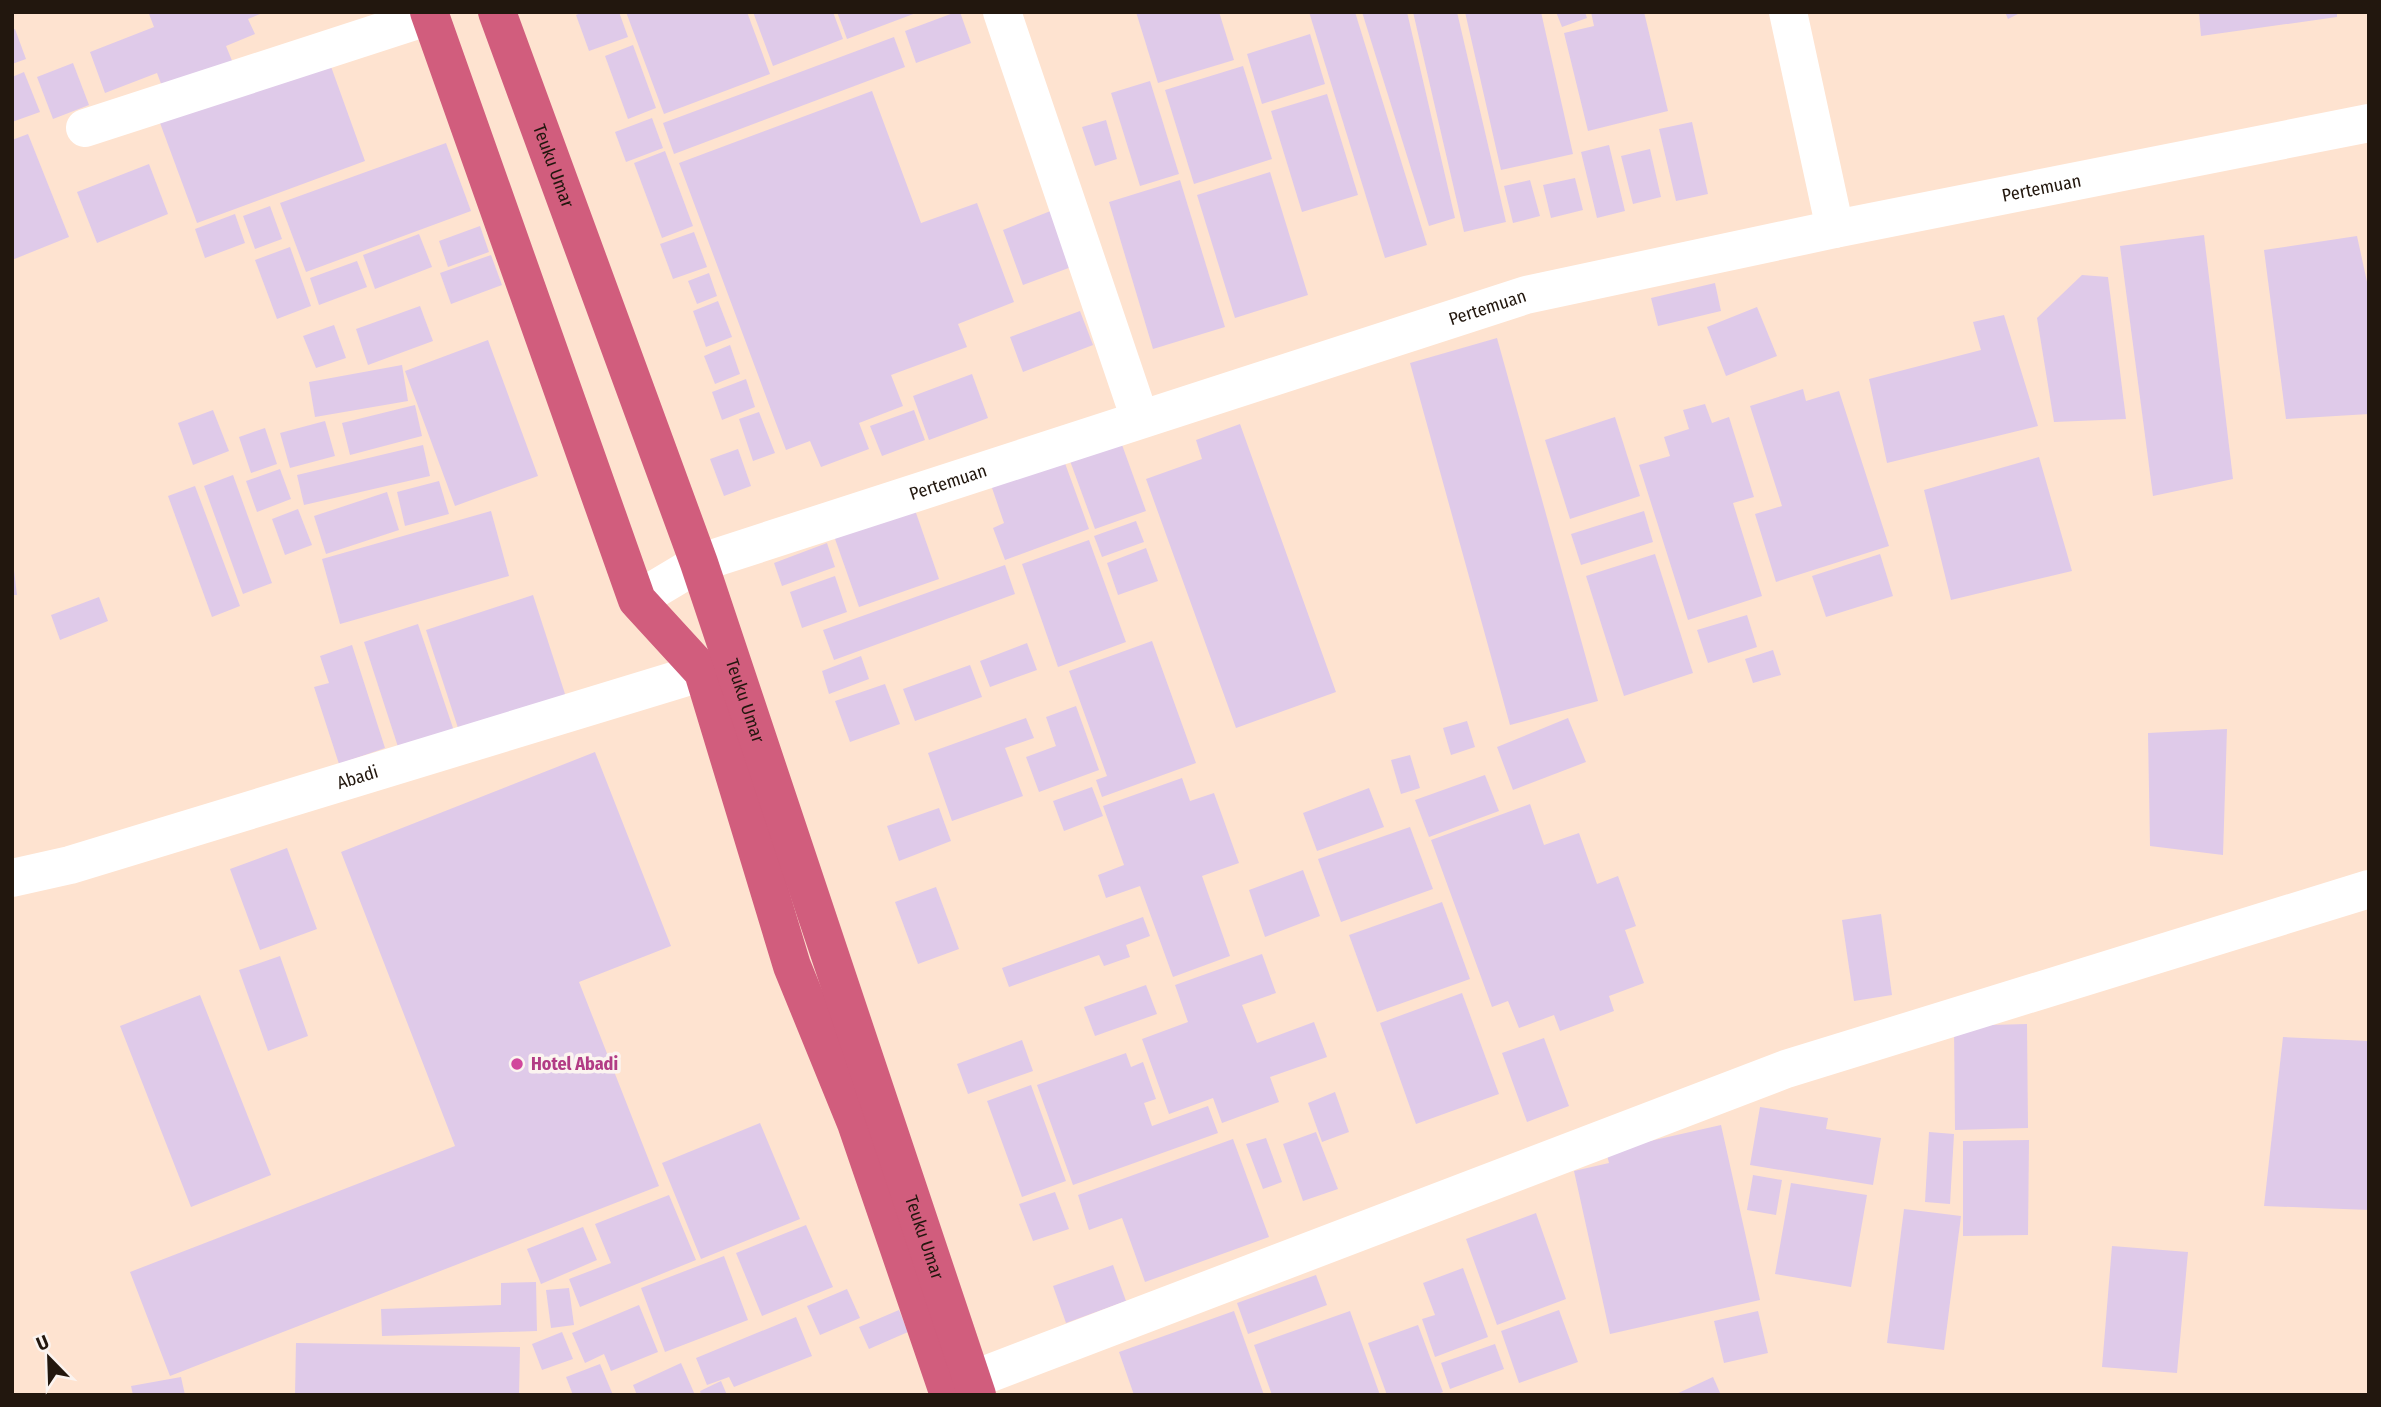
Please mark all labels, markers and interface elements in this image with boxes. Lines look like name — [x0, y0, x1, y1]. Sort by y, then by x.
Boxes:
street label: Teuku Umar — [528, 121, 579, 211]
street label: Pertemuan — [2000, 169, 2083, 207]
street label: Pertemuan — [1446, 285, 1529, 330]
street label: Pertemuan — [907, 459, 990, 505]
street label: Teuku Umar — [721, 656, 769, 746]
street label: Abadi — [334, 761, 381, 794]
place label: Hotel Abadi — [531, 1053, 618, 1075]
marker: Hotel Abadi — [509, 1056, 525, 1072]
street label: Teuku Umar — [900, 1193, 949, 1283]
north arrow — [14, 1323, 84, 1393]
text: U — [33, 1330, 52, 1356]

